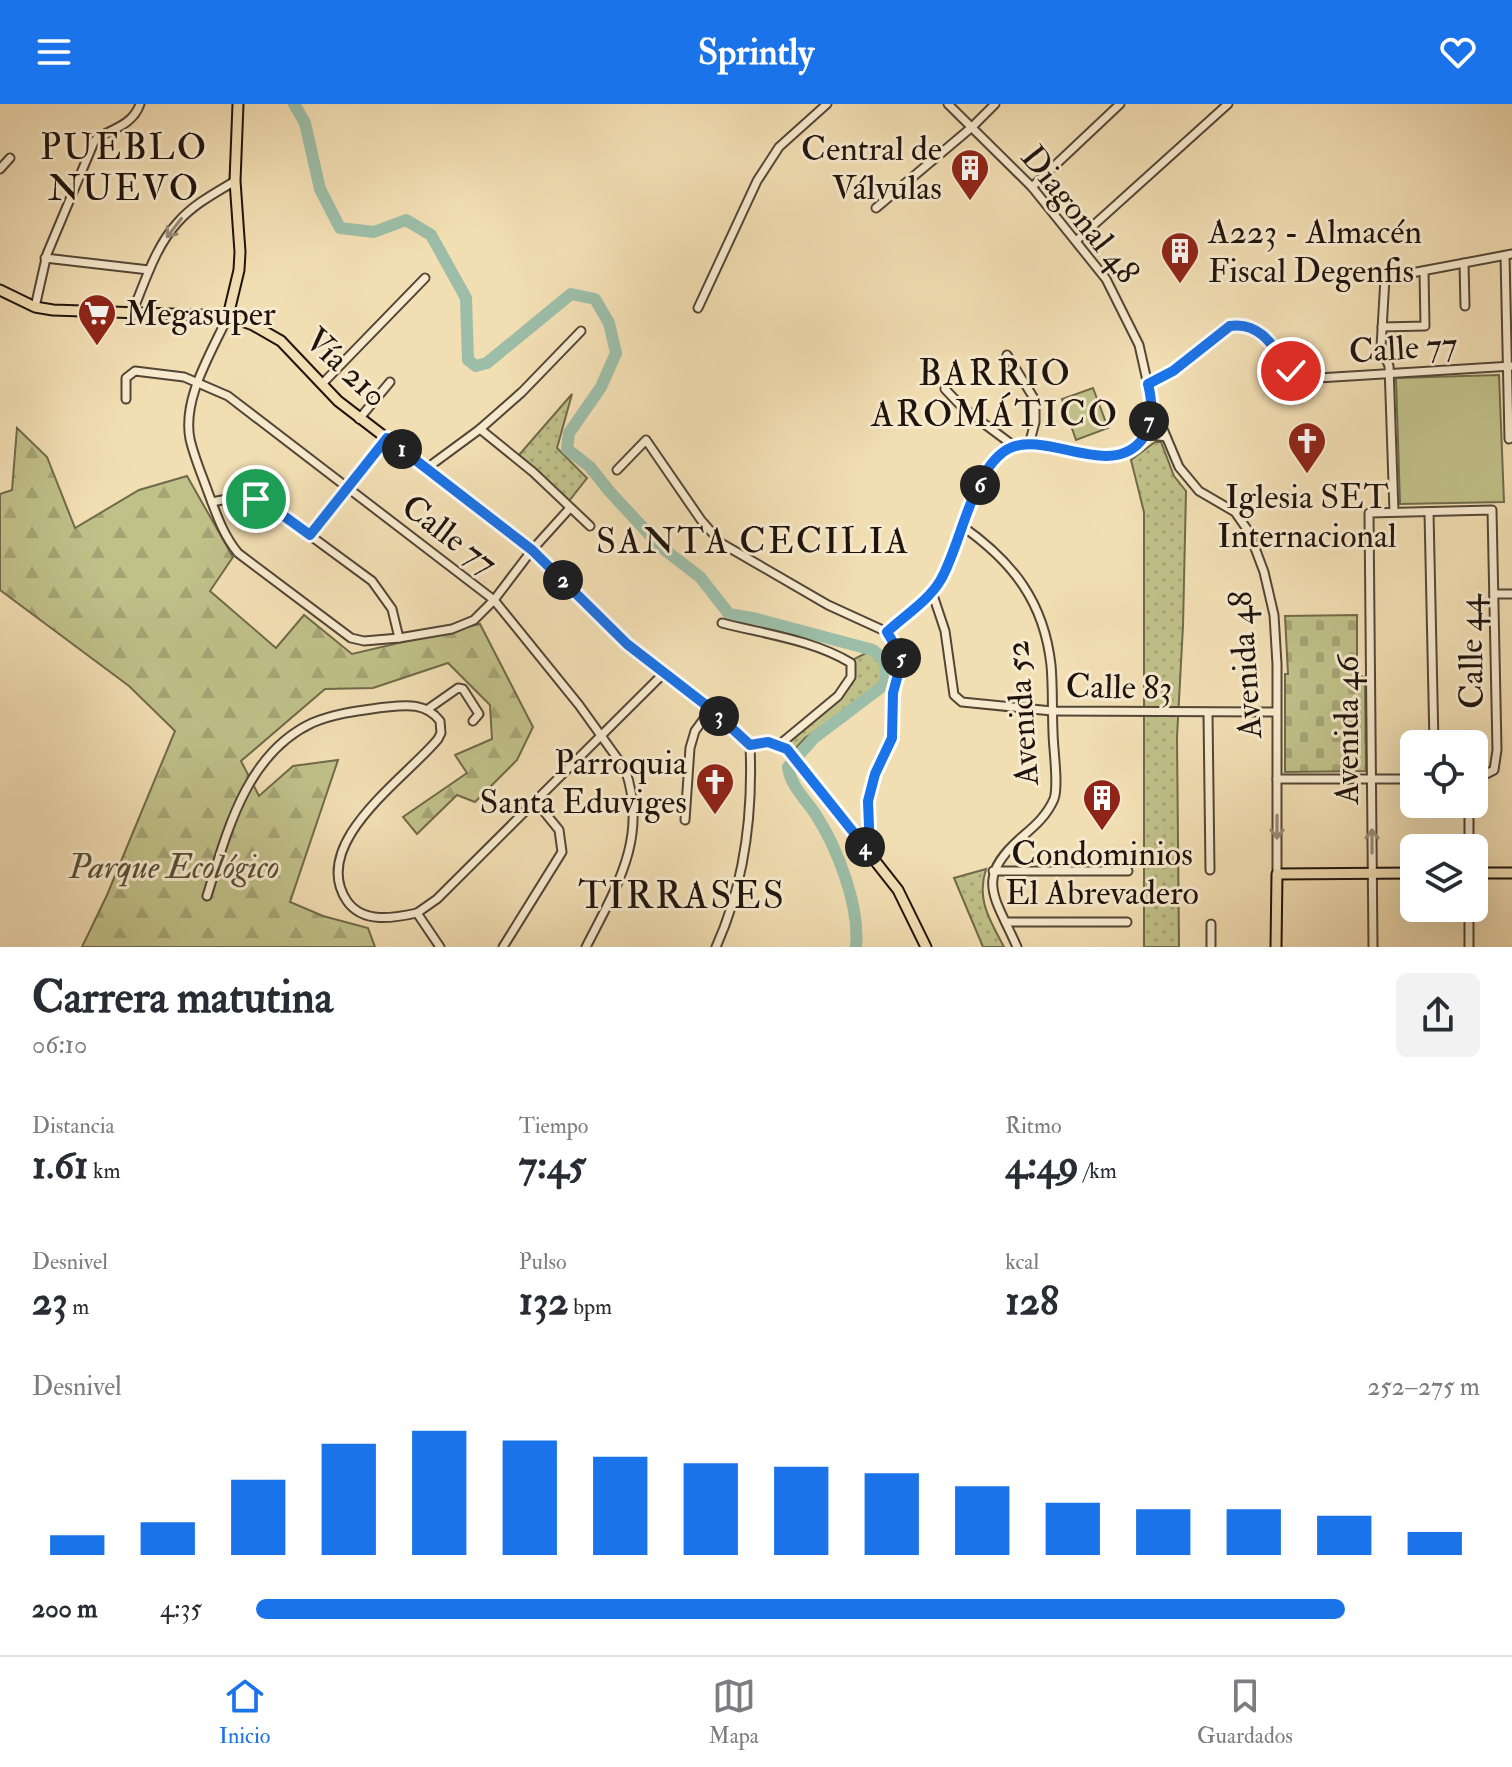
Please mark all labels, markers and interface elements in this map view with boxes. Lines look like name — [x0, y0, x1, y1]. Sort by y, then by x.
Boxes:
icon: menu — [32, 30, 76, 74]
text: Sprintly — [698, 30, 814, 75]
icon: heart — [1436, 30, 1480, 74]
district label: PUEBLO NUEVO — [40, 125, 208, 211]
place label: Central de Válvulas — [801, 128, 942, 210]
street label: Diagonal 48 — [1011, 137, 1149, 293]
building icon: Central de Válvulas — [949, 147, 991, 202]
place label: A223 - Almacén Fiscal Degenfis — [1207, 211, 1422, 293]
one-way arrow — [165, 217, 182, 238]
building icon: A223 - Almacén Fiscal Degenfis — [1159, 230, 1201, 285]
supermarket icon: Megasuper — [76, 292, 118, 347]
place label: Megasuper — [125, 293, 276, 336]
street label: Vía 210 — [295, 319, 397, 417]
street label: Calle 77 — [1347, 323, 1459, 374]
pin — [1257, 337, 1325, 405]
icon: check — [1269, 349, 1313, 393]
district label: BARRIO AROMÁTICO — [870, 351, 1119, 437]
pin: 7 — [1129, 401, 1169, 441]
text: 7 — [1144, 407, 1154, 435]
church icon: Iglesia SET Internacional — [1286, 420, 1328, 475]
pin: 1 — [382, 429, 422, 469]
text: 1 — [398, 435, 406, 463]
pin — [222, 465, 290, 533]
pin: 6 — [960, 465, 1000, 505]
text: 6 — [974, 471, 986, 499]
place label: Iglesia SET Internacional — [1217, 476, 1397, 558]
icon: arrive — [234, 477, 278, 521]
street label: Calle 77 — [393, 485, 506, 585]
district label: SANTA CECILIA — [596, 519, 910, 564]
pin: 2 — [543, 560, 583, 600]
text: 2 — [557, 566, 569, 594]
street label: Avenida 48 — [1219, 590, 1272, 741]
street label: Calle 44 — [1449, 593, 1494, 709]
pin: 5 — [881, 638, 921, 678]
street label: Avenida 52 — [996, 639, 1049, 788]
text: 5 — [896, 644, 906, 672]
street label: Avenida 46 — [1326, 654, 1369, 806]
street label: Calle 83 — [1065, 665, 1173, 710]
pin: 3 — [699, 696, 739, 736]
text: 3 — [715, 702, 723, 730]
map controls — [1400, 730, 1488, 922]
button: locate — [1400, 730, 1488, 818]
place label: Parroquia Santa Eduviges — [480, 742, 688, 824]
church icon: Parroquia Santa Eduviges — [694, 761, 736, 816]
building icon: Condominios El Abrevadero — [1081, 777, 1123, 832]
one-way arrow — [1269, 813, 1285, 840]
pin: 4 — [845, 827, 885, 867]
one-way arrow — [1364, 828, 1380, 855]
text: 4 — [859, 833, 871, 861]
place label: Condominios El Abrevadero — [1005, 833, 1199, 915]
button: layers — [1400, 834, 1488, 922]
park label: Parque Ecológico — [68, 846, 280, 889]
district label: TIRRASES — [578, 872, 786, 920]
text: Carrera matutina — [32, 971, 333, 1026]
button: share — [1396, 973, 1480, 1057]
text: 06:10 — [32, 1029, 87, 1061]
text: Distancia — [32, 1112, 115, 1140]
text: Tiempo — [519, 1112, 588, 1140]
text: Ritmo — [1005, 1112, 1062, 1140]
text: 1.61 — [32, 1140, 88, 1191]
text: 7:45 — [519, 1140, 586, 1191]
text: 4:49 — [1005, 1140, 1079, 1191]
text: km — [88, 1157, 121, 1185]
text: /km — [1079, 1157, 1117, 1185]
text: Desnivel — [32, 1248, 108, 1276]
text: Pulso — [519, 1248, 567, 1276]
text: kcal — [1005, 1248, 1039, 1276]
text: 23 — [32, 1276, 68, 1327]
text: 132 — [519, 1276, 569, 1327]
text: 128 — [1005, 1276, 1059, 1327]
text: m — [68, 1293, 89, 1321]
text: bpm — [569, 1293, 612, 1321]
text: Desnivel — [32, 1371, 122, 1403]
text: 252–275 m — [1367, 1371, 1480, 1403]
text: 200 m — [32, 1593, 97, 1625]
text: 4:35 — [160, 1593, 202, 1625]
tab: Inicio — [219, 1674, 270, 1750]
tab: Mapa — [708, 1674, 759, 1750]
tab: Guardados — [1197, 1674, 1293, 1750]

